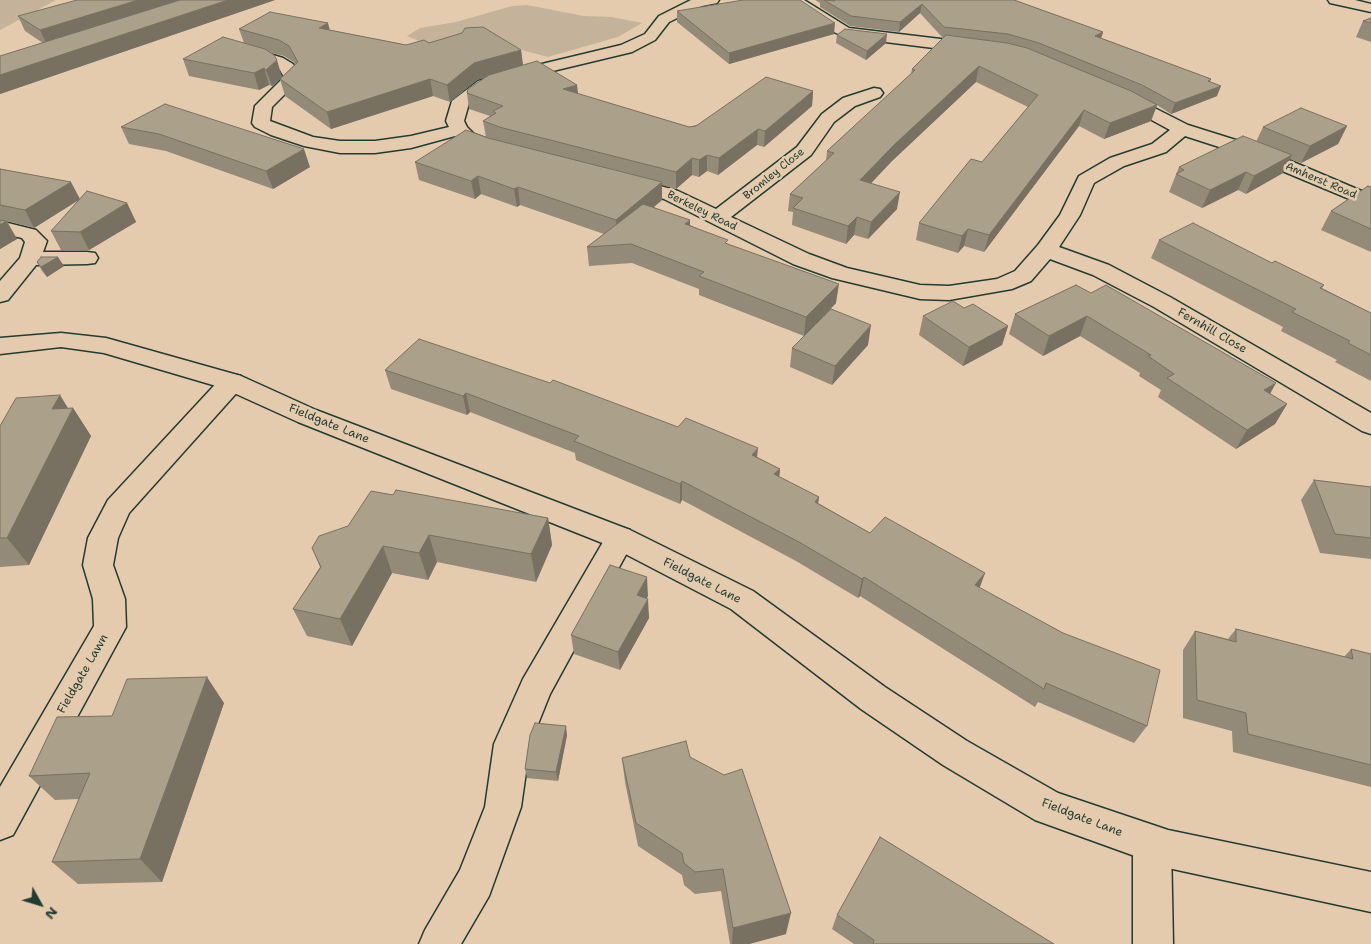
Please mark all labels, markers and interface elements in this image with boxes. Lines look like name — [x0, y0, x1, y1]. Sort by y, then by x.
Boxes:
street label: Bromley Close — [741, 145, 807, 203]
street label: Amherst Road — [1283, 160, 1359, 202]
street label: Berkeley Road — [665, 188, 739, 234]
street label: Fernhill Close — [1175, 305, 1249, 357]
street label: Fieldgate Lane — [287, 401, 371, 447]
street label: Fieldgate Lane — [660, 555, 744, 607]
street label: Fieldgate Lawn — [54, 632, 112, 716]
street label: Fieldgate Lane — [1039, 796, 1125, 840]
north arrow — [15, 879, 65, 929]
text: N — [41, 903, 62, 923]

